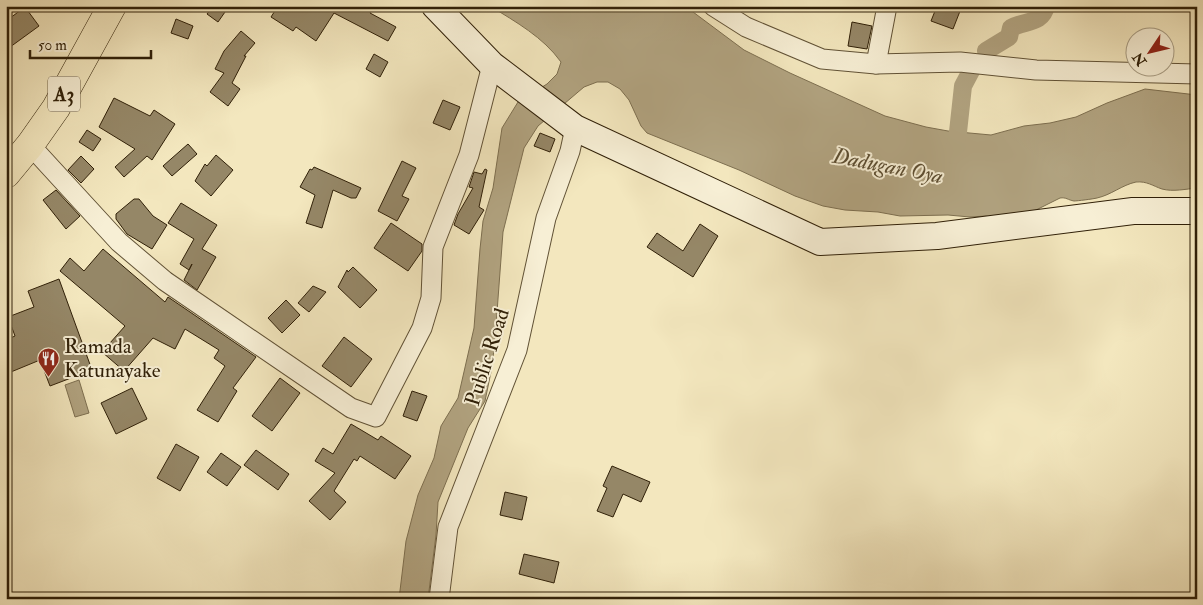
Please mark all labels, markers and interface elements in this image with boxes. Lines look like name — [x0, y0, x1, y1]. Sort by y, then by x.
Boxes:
scale bar — [30, 28, 151, 60]
north arrow — [1126, 28, 1176, 78]
text: 50 m — [38, 36, 67, 55]
text: N — [1129, 49, 1151, 70]
road number: A3 — [48, 76, 80, 112]
water label: Dadugan Oya — [829, 141, 945, 190]
street label: Public Road — [459, 304, 516, 409]
place label: Ramada Katunayake — [64, 333, 161, 384]
restaurant icon: Ramada Katunayake — [36, 346, 60, 377]

